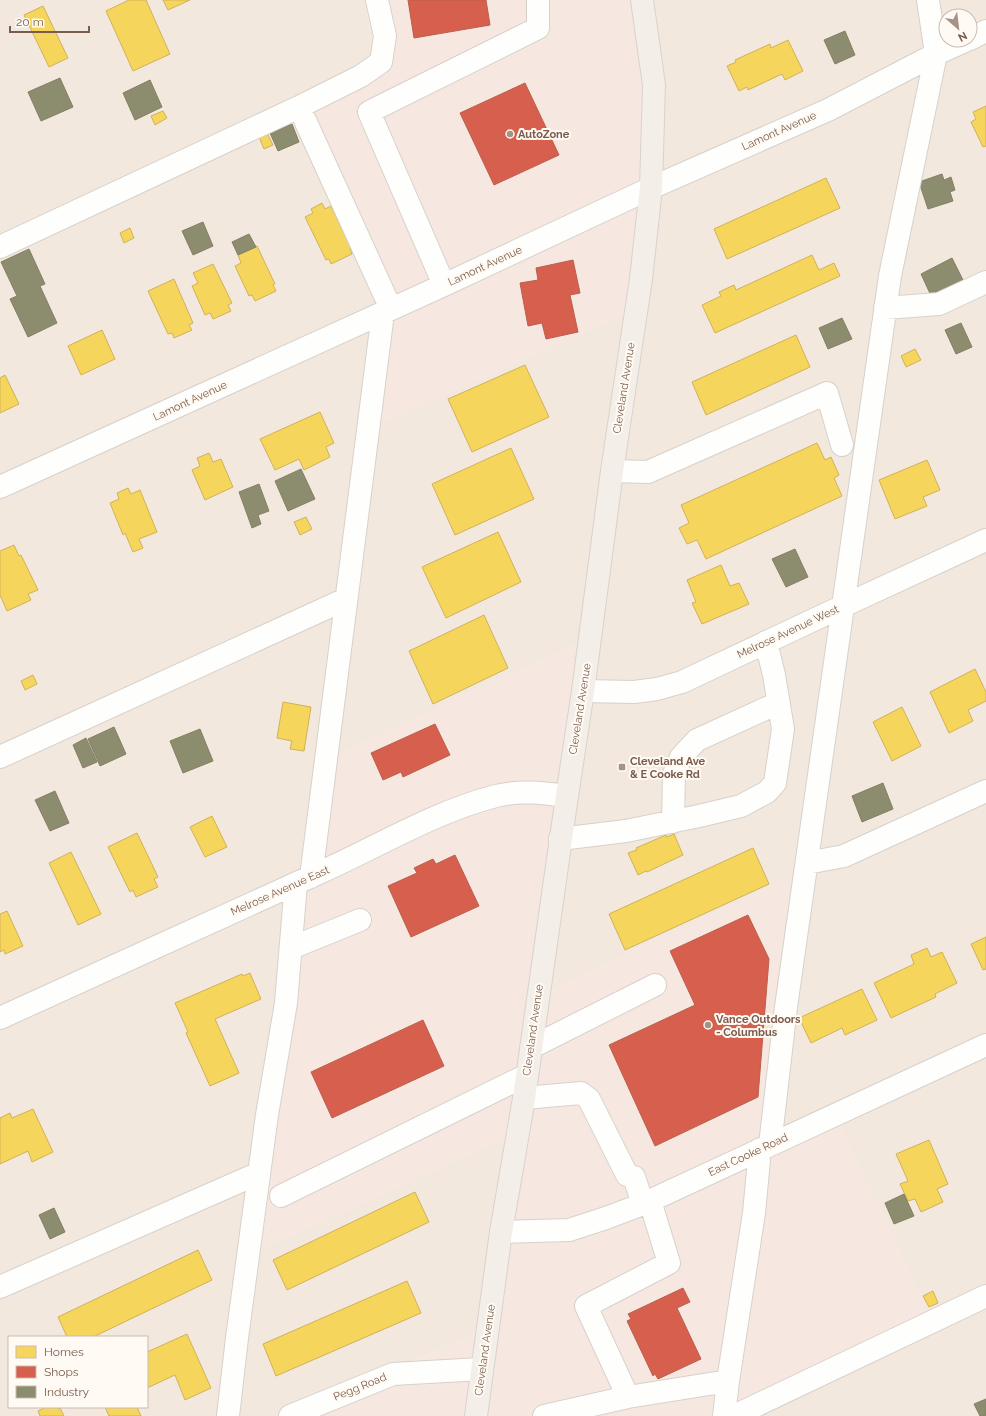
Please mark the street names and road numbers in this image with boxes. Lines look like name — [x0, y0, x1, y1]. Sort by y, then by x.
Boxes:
street label: Lamont Avenue — [740, 109, 819, 153]
street label: Lamont Avenue — [446, 243, 525, 289]
street label: Cleveland Avenue — [610, 341, 638, 435]
street label: Lamont Avenue — [151, 378, 230, 424]
street label: Melrose Avenue West — [735, 603, 841, 661]
street label: Cleveland Avenue — [566, 662, 594, 756]
street label: Melrose Avenue East — [229, 863, 332, 919]
street label: Cleveland Avenue — [520, 983, 546, 1077]
street label: East Cooke Road — [706, 1131, 790, 1179]
street label: Cleveland Avenue — [472, 1303, 498, 1397]
street label: Pegg Road — [332, 1370, 389, 1404]

